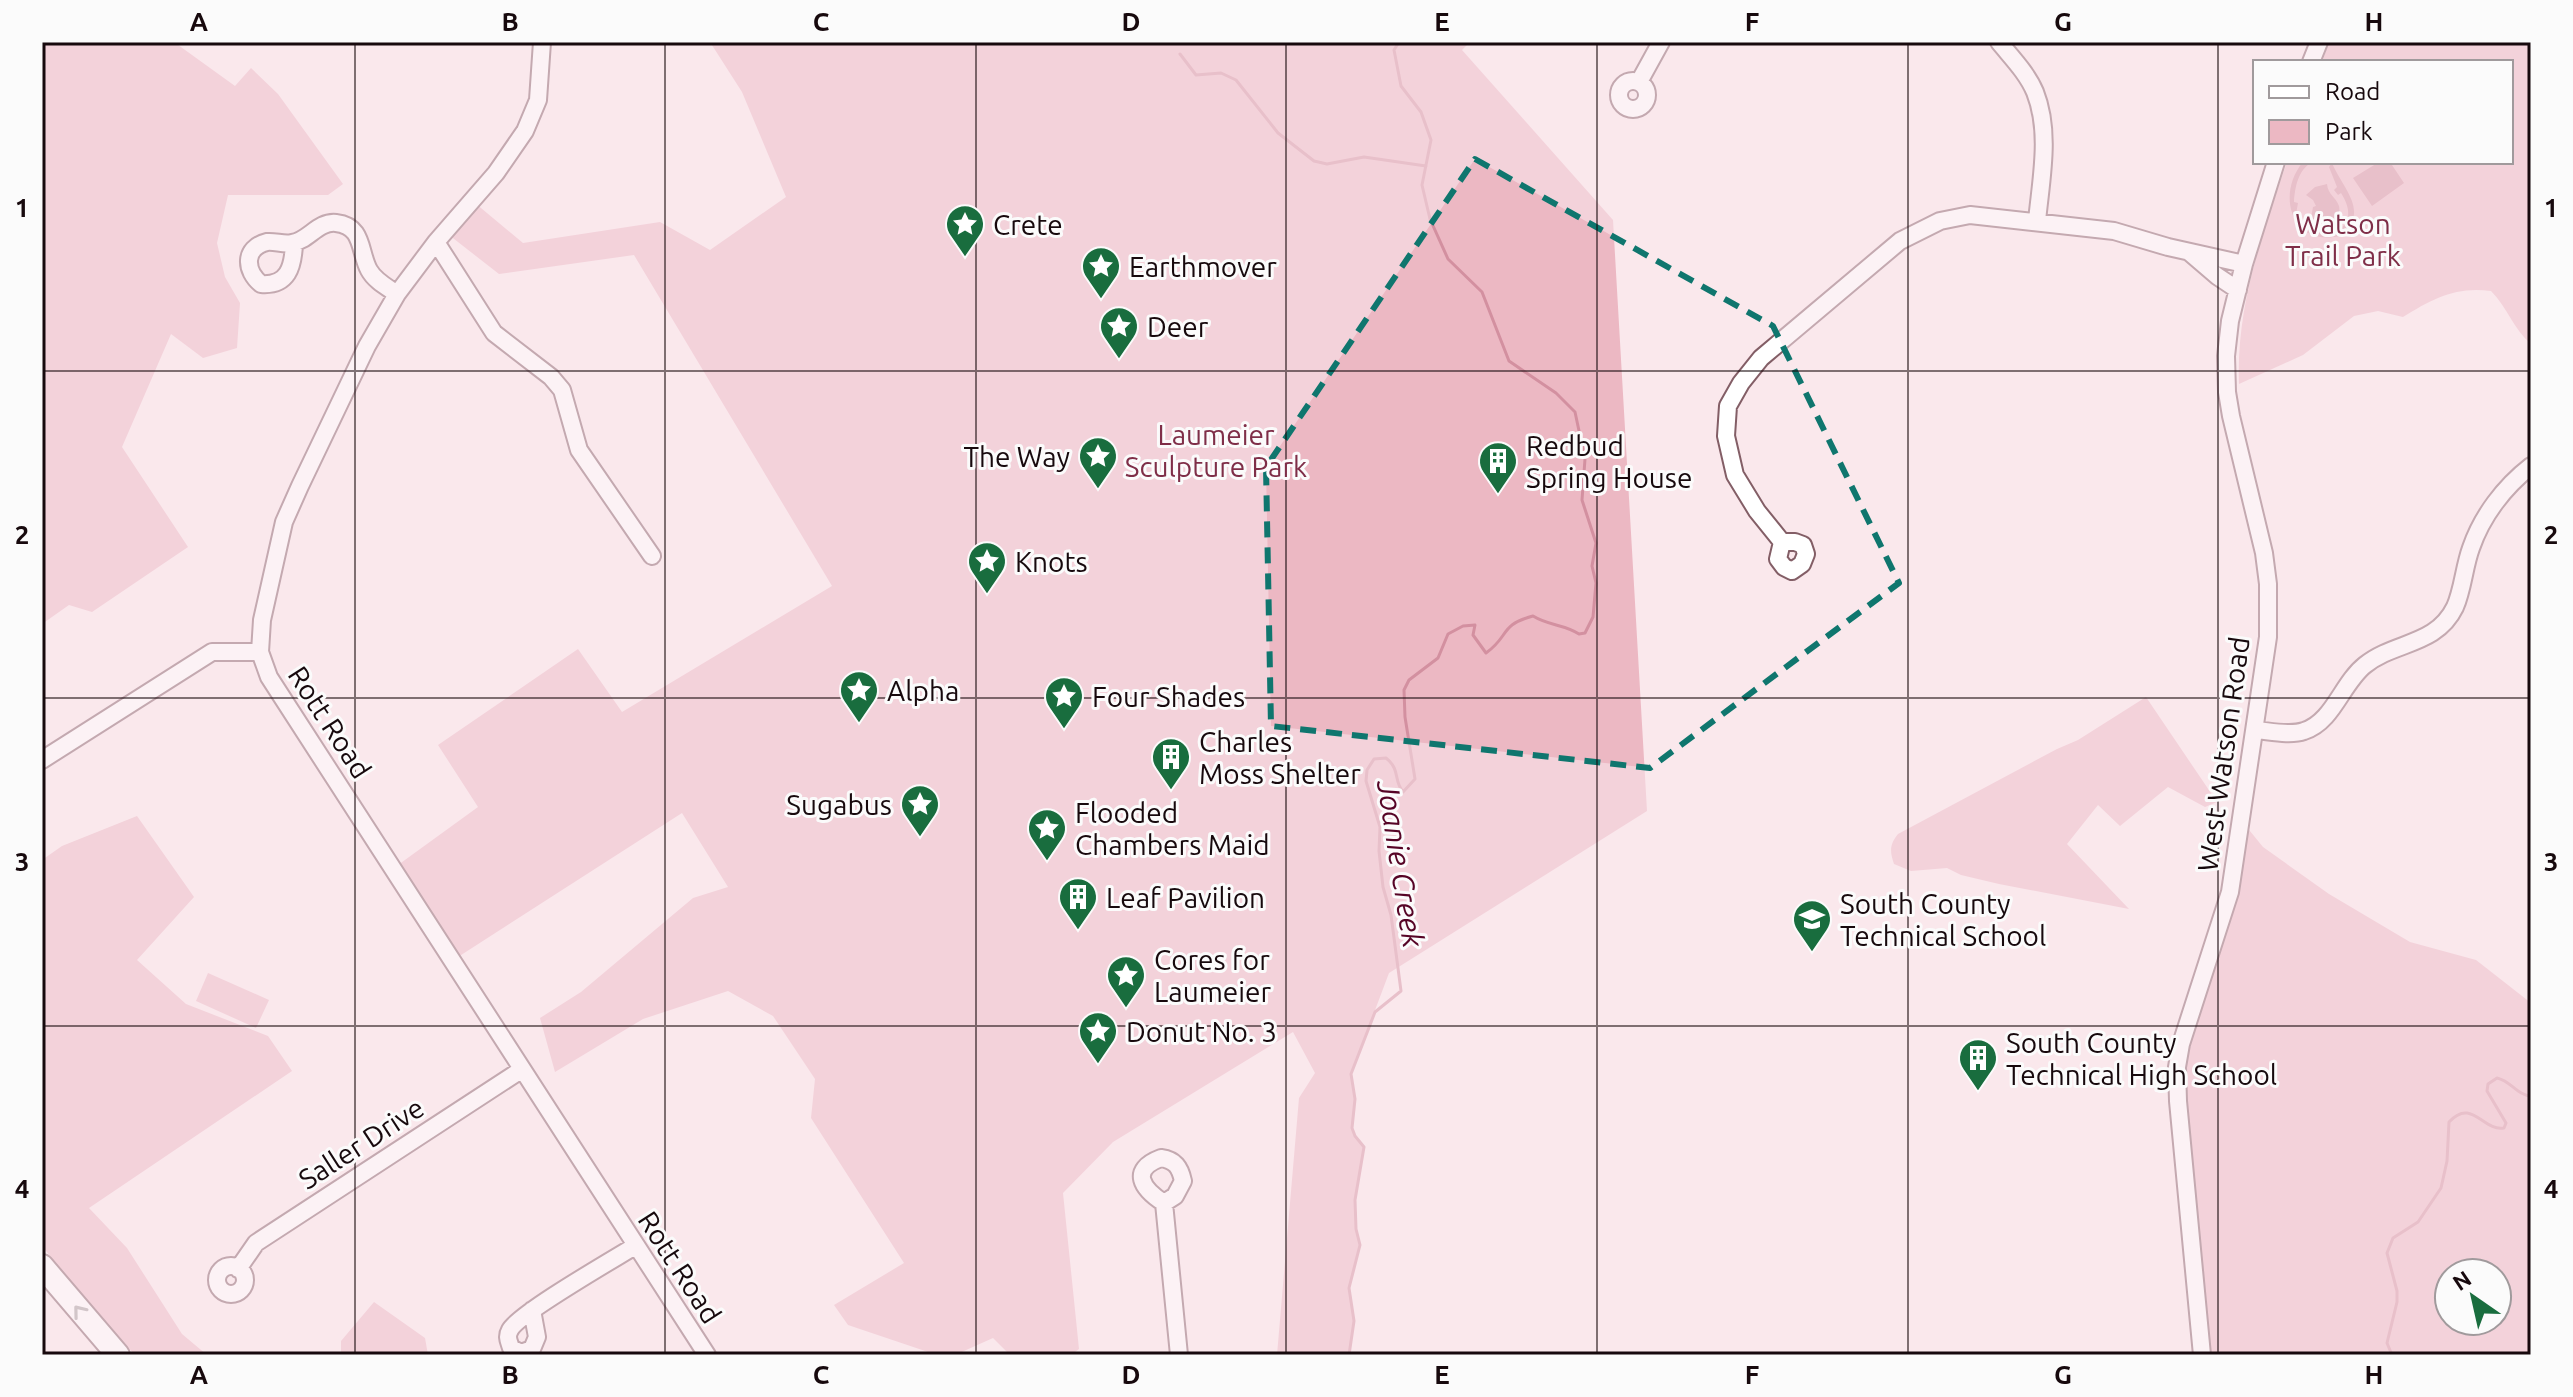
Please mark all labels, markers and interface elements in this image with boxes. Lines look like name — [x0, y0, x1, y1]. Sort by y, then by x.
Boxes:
text: A — [190, 7, 209, 36]
text: B — [501, 7, 519, 36]
text: C — [813, 7, 830, 36]
text: D — [1122, 7, 1140, 36]
text: E — [1434, 7, 1450, 36]
text: F — [1745, 7, 1759, 36]
text: G — [2054, 7, 2072, 36]
text: H — [2365, 7, 2383, 36]
legend — [2253, 60, 2513, 164]
text: Road — [2325, 78, 2380, 105]
text: Park — [2325, 118, 2373, 145]
text: 1 — [15, 193, 29, 222]
text: 1 — [2544, 193, 2558, 222]
place icon: Crete — [944, 203, 986, 258]
park label: Watson Trail Park — [2285, 208, 2401, 271]
place label: Crete — [993, 209, 1063, 240]
place icon: Earthmover — [1080, 245, 1122, 300]
place label: Earthmover — [1129, 251, 1277, 282]
place icon: Deer — [1098, 305, 1140, 360]
place label: Deer — [1147, 311, 1209, 342]
park label: Laumeier Sculpture Park — [1125, 419, 1307, 482]
place label: Redbud Spring House — [1526, 430, 1692, 493]
place icon: The Way — [1077, 435, 1119, 490]
building icon: Redbud Spring House — [1477, 440, 1519, 495]
place label: The Way — [963, 441, 1070, 472]
text: 2 — [15, 520, 29, 549]
text: 2 — [2544, 520, 2558, 549]
place icon: Knots — [966, 540, 1008, 595]
place label: Knots — [1015, 546, 1088, 577]
street label: West Watson Road — [2191, 635, 2255, 873]
street label: Rott Road — [282, 660, 378, 784]
place icon: Alpha — [838, 669, 880, 724]
place label: Alpha — [887, 675, 959, 706]
place icon: Four Shades — [1043, 675, 1085, 730]
place label: Four Shades — [1092, 681, 1245, 712]
place label: Charles Moss Shelter — [1199, 726, 1361, 789]
building icon: Charles Moss Shelter — [1150, 736, 1192, 791]
water label: Joanie Creek — [1371, 776, 1431, 951]
place icon: Sugabus — [899, 783, 941, 838]
place label: Sugabus — [786, 789, 892, 820]
place label: Flooded Chambers Maid — [1075, 797, 1270, 860]
place icon: Flooded Chambers Maid — [1026, 807, 1068, 862]
text: 3 — [15, 847, 29, 876]
text: 3 — [2544, 847, 2558, 876]
building icon: Leaf Pavilion — [1057, 876, 1099, 931]
place label: Leaf Pavilion — [1106, 882, 1265, 913]
place label: South County Technical School — [1840, 888, 2046, 951]
school or university icon: South County Technical School — [1791, 898, 1833, 953]
place label: Cores for Laumeier — [1154, 944, 1272, 1007]
place icon: Cores for Laumeier — [1105, 954, 1147, 1009]
place icon: Donut No. 3 — [1077, 1010, 1119, 1065]
place label: Donut No. 3 — [1126, 1016, 1277, 1047]
place label: South County Technical High School — [2006, 1027, 2277, 1090]
building icon: South County Technical High School — [1957, 1037, 1999, 1092]
street label: Saller Drive — [293, 1091, 429, 1195]
text: 4 — [15, 1174, 29, 1203]
text: 4 — [2544, 1174, 2558, 1203]
street label: Rott Road — [632, 1205, 728, 1329]
north arrow — [2433, 1257, 2513, 1337]
text: N — [2448, 1265, 2475, 1295]
one-way arrow — [74, 1306, 89, 1320]
text: A — [190, 1360, 209, 1389]
text: B — [501, 1360, 519, 1389]
text: C — [813, 1360, 830, 1389]
text: D — [1122, 1360, 1140, 1389]
text: E — [1434, 1360, 1450, 1389]
text: F — [1745, 1360, 1759, 1389]
text: G — [2054, 1360, 2072, 1389]
text: H — [2365, 1360, 2383, 1389]

